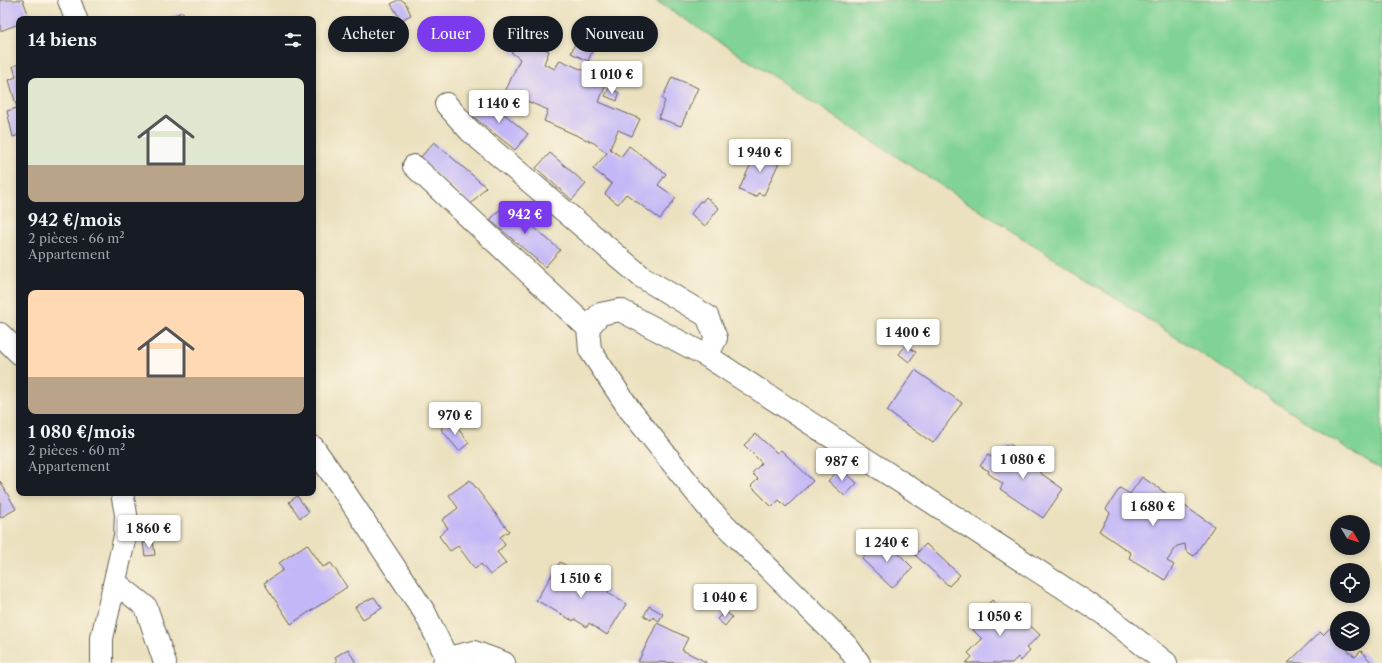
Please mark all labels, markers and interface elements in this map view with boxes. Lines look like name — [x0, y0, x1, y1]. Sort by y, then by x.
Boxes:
chip: Acheter — [328, 16, 409, 52]
chip: Louer — [417, 16, 485, 52]
chip: Filtres — [493, 16, 563, 52]
chip: Nouveau — [571, 16, 658, 52]
icon: filters — [282, 29, 304, 51]
text: 14 biens — [28, 30, 97, 50]
pin: 1 010 € — [575, 61, 649, 95]
text: 1 010 € — [591, 66, 633, 82]
pin: 1 140 € — [462, 90, 536, 124]
text: 1 140 € — [478, 95, 520, 111]
icon: home — [130, 104, 202, 176]
pin: 1 940 € — [723, 139, 797, 173]
text: 1 940 € — [738, 144, 782, 160]
pin: 942 € — [497, 201, 553, 235]
text: 942 € — [508, 206, 542, 222]
text: 942 €/mois — [28, 210, 121, 230]
text: 2 pièces · 66 m² — [28, 230, 125, 246]
text: Appartement — [28, 246, 110, 262]
icon: home — [130, 316, 202, 388]
pin: 1 400 € — [871, 319, 945, 353]
text: 1 400 € — [886, 324, 930, 340]
pin: 970 € — [427, 402, 483, 436]
text: 970 € — [438, 407, 472, 423]
text: 1 080 €/mois — [28, 422, 135, 442]
text: 2 pièces · 60 m² — [28, 442, 125, 458]
pin: 1 080 € — [986, 446, 1060, 480]
pin: 987 € — [814, 448, 870, 482]
text: 1 080 € — [1000, 451, 1046, 467]
text: 987 € — [825, 453, 859, 469]
text: Appartement — [28, 458, 110, 474]
pin: 1 680 € — [1116, 493, 1190, 527]
text: 1 680 € — [1131, 498, 1175, 514]
pin: 1 860 € — [112, 515, 186, 549]
north arrow — [1330, 515, 1370, 555]
map controls — [1330, 515, 1370, 651]
text: 1 860 € — [127, 520, 171, 536]
pin: 1 240 € — [850, 529, 924, 563]
text: 1 240 € — [865, 534, 909, 550]
button: locate — [1330, 563, 1370, 603]
pin: 1 510 € — [544, 565, 618, 599]
text: 1 510 € — [560, 570, 602, 586]
pin: 1 040 € — [688, 584, 762, 618]
text: 1 040 € — [703, 589, 747, 605]
pin: 1 050 € — [963, 603, 1037, 637]
text: 1 050 € — [978, 608, 1022, 624]
button: layers — [1330, 611, 1370, 651]

